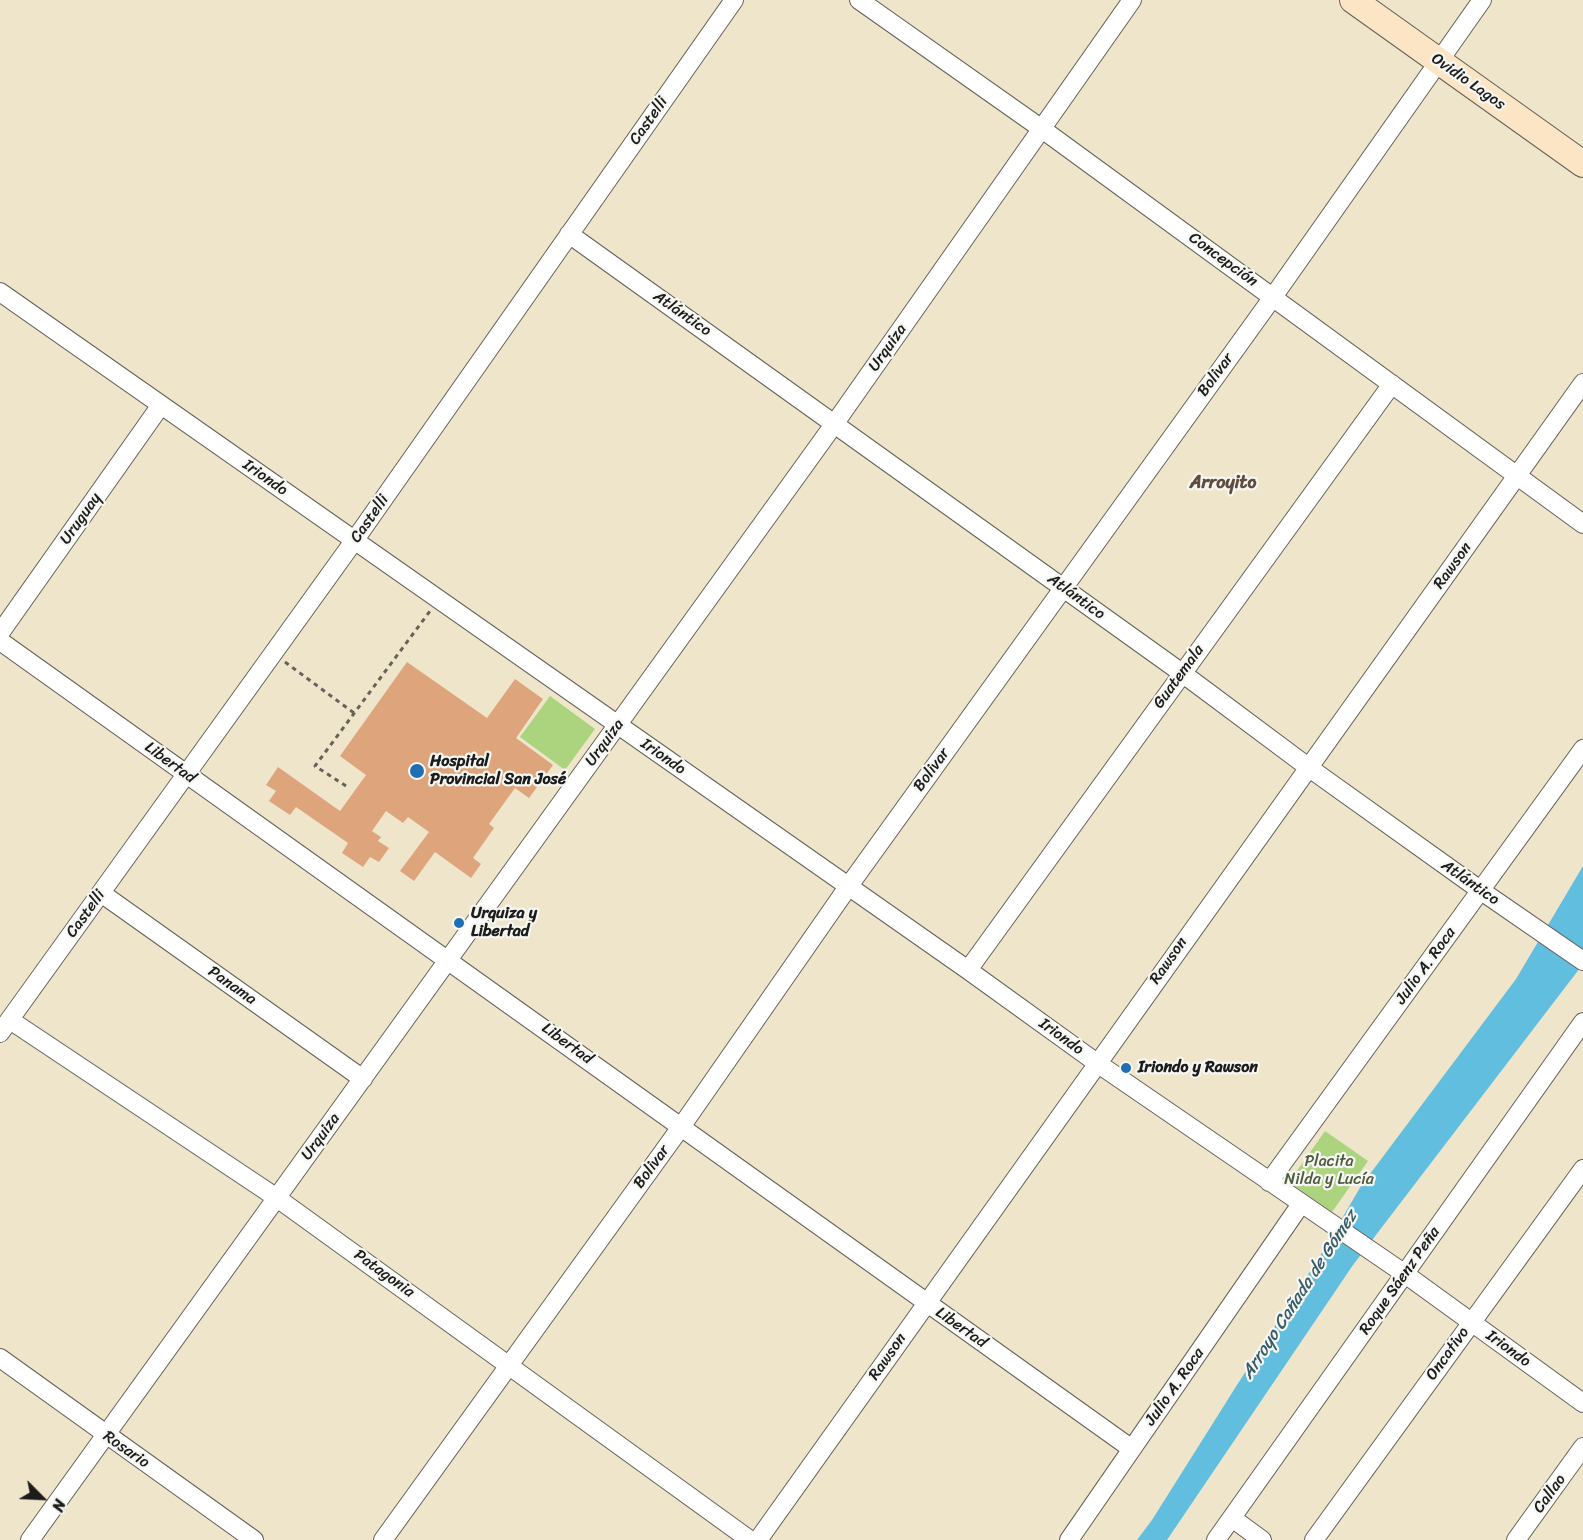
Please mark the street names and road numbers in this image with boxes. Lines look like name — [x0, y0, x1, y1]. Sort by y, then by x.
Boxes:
street label: Ovidio Lagos — [1427, 49, 1509, 115]
street label: Castelli — [626, 93, 672, 149]
street label: Concepción — [1185, 229, 1261, 291]
street label: Atlántico — [649, 287, 715, 341]
street label: Urquiza — [865, 321, 911, 375]
street label: Bolivar — [1194, 349, 1238, 401]
street label: Iriondo — [239, 456, 291, 500]
street label: Uruguay — [56, 489, 106, 549]
street label: Castelli — [347, 491, 393, 547]
street label: Rawson — [1430, 539, 1476, 593]
street label: Atlántico — [1044, 570, 1108, 624]
street label: Guatemala — [1149, 641, 1209, 713]
street label: Urquiza — [581, 716, 629, 770]
street label: Iriondo — [637, 735, 689, 779]
street label: Libertad — [141, 738, 199, 788]
street label: Bolivar — [910, 744, 954, 796]
street label: Atlántico — [1437, 856, 1503, 910]
street label: Castelli — [62, 886, 110, 942]
street label: Julio A. Roca — [1392, 924, 1460, 1008]
street label: Rawson — [1146, 934, 1192, 988]
street label: Panama — [204, 962, 260, 1010]
street label: Iriondo — [1035, 1014, 1087, 1060]
street label: Libertad — [538, 1019, 596, 1069]
street label: Urquiza — [297, 1110, 345, 1164]
street label: Bolivar — [630, 1141, 674, 1193]
street label: Roque Sáenz Peña — [1356, 1223, 1444, 1339]
street label: Patagonia — [350, 1246, 418, 1302]
street label: Libertad — [932, 1303, 990, 1353]
street label: Oncativo — [1422, 1324, 1474, 1384]
street label: Iriondo — [1482, 1326, 1534, 1372]
street label: Rawson — [865, 1330, 911, 1384]
street label: Julio A. Roca — [1141, 1344, 1209, 1430]
street label: Rosario — [99, 1427, 153, 1473]
street label: Callao — [1530, 1471, 1570, 1517]

